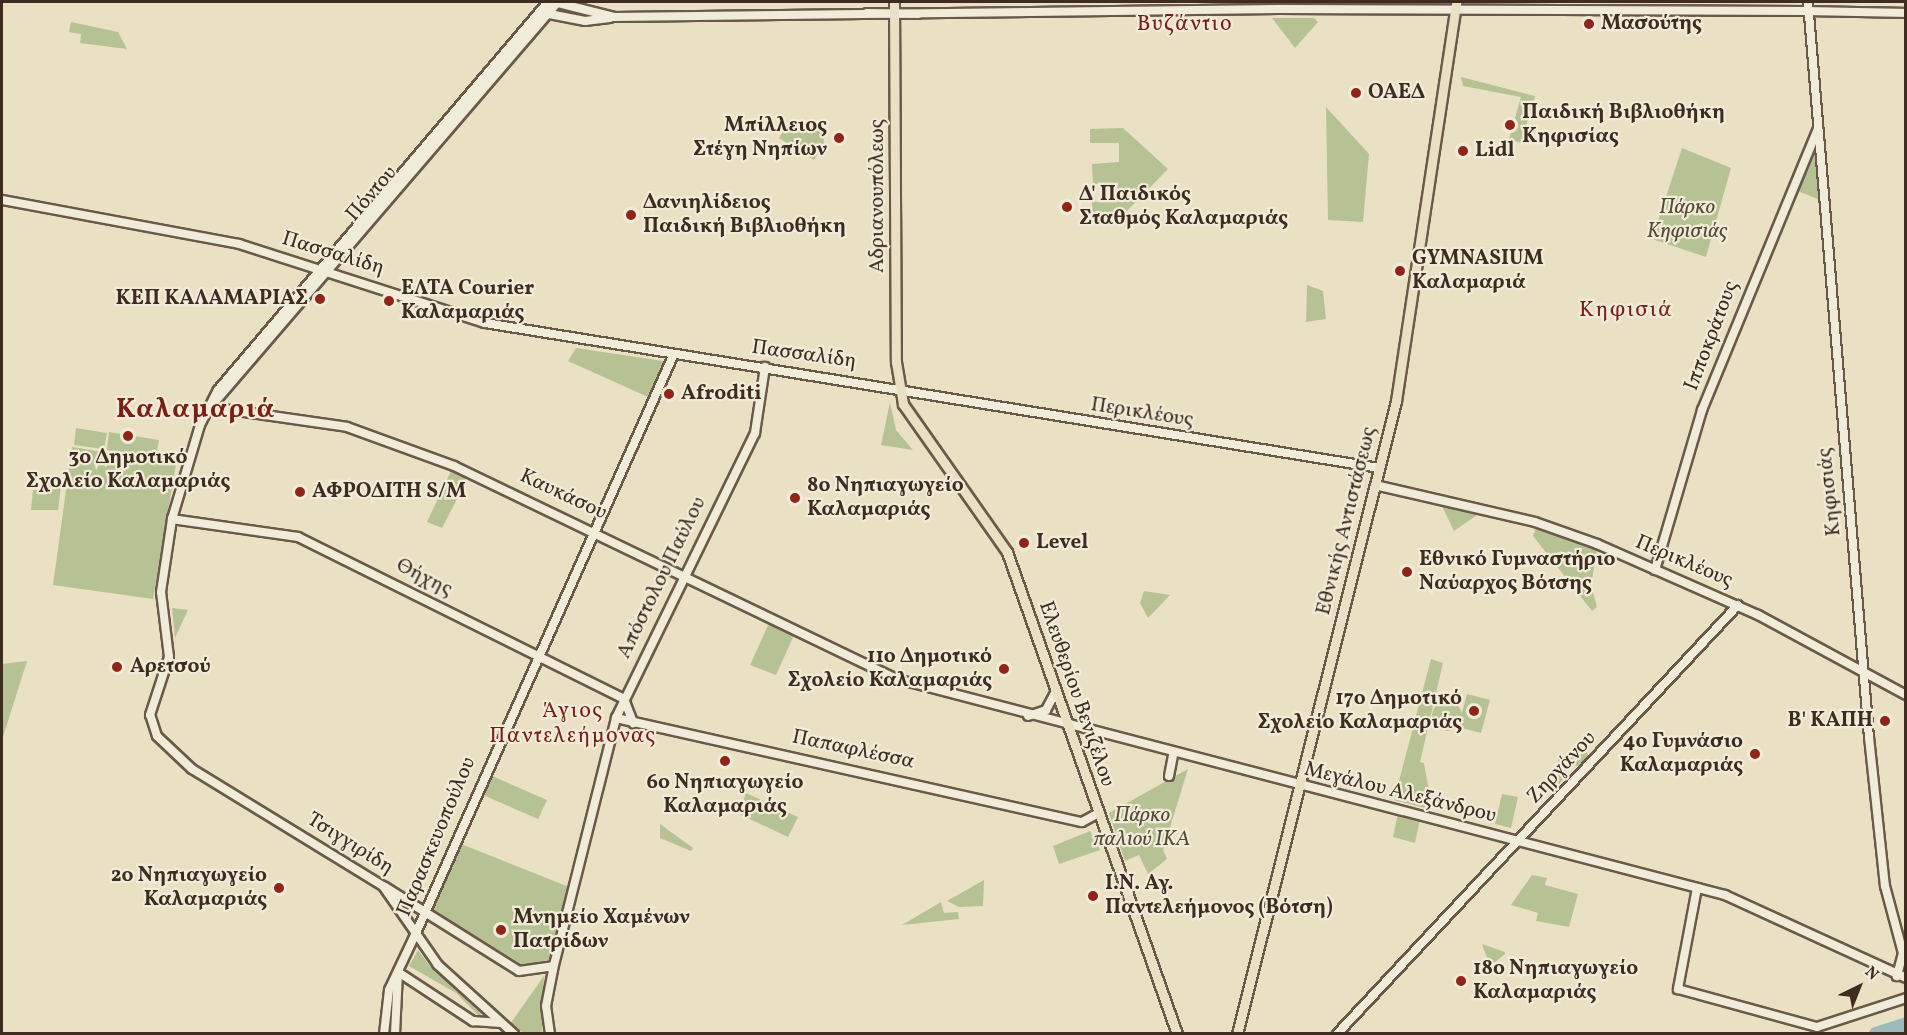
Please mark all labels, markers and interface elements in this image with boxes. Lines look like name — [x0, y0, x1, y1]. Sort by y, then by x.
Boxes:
place label: Μασούτης — [1601, 11, 1702, 37]
district label: Βυζάντιο — [1137, 12, 1233, 38]
marker: Μασούτης — [1582, 17, 1596, 31]
place label: ΟΑΕΔ — [1368, 80, 1425, 106]
marker: ΟΑΕΔ — [1349, 86, 1363, 100]
place label: Παιδική Βιβλιοθήκη Κηφισίας — [1522, 100, 1725, 150]
place label: Μπίλλειος Στέγη Νηπίων — [693, 113, 827, 163]
marker: Παιδική Βιβλιοθήκη Κηφισίας — [1503, 118, 1517, 132]
street label: Αδριανουπόλεως — [865, 119, 891, 273]
marker: Μπίλλειος Στέγη Νηπίων — [832, 131, 846, 145]
place label: Lidl — [1475, 138, 1515, 164]
marker: Lidl — [1456, 144, 1470, 158]
street label: Πόντου — [341, 161, 403, 227]
place label: Δ' Παιδικός Σταθμός Καλαμαριάς — [1079, 182, 1288, 232]
place label: Δανιηλίδειος Παιδική Βιβλιοθήκη — [643, 190, 846, 240]
park label: Πάρκο Κηφισιάς — [1647, 195, 1727, 245]
marker: Δ' Παιδικός Σταθμός Καλαμαριάς — [1060, 200, 1074, 214]
marker: Δανιηλίδειος Παιδική Βιβλιοθήκη — [624, 208, 638, 222]
street label: Πασσαλίδη — [279, 227, 387, 281]
place label: GYMNASIUM Καλαμαριά — [1412, 246, 1544, 296]
marker: GYMNASIUM Καλαμαριά — [1393, 264, 1407, 278]
place label: ΕΛΤΑ Courier Καλαμαριάς — [401, 276, 534, 326]
street label: Ιπποκράτους — [1679, 277, 1745, 395]
place label: ΚΕΠ ΚΑΛΑΜΑΡΙΑΣ — [116, 286, 308, 312]
marker: ΚΕΠ ΚΑΛΑΜΑΡΙΑΣ — [313, 292, 327, 306]
marker: ΕΛΤΑ Courier Καλαμαριάς — [382, 294, 396, 308]
district label: Κηφισιά — [1579, 298, 1673, 324]
street label: Πασσαλίδη — [750, 335, 858, 375]
place label: Afroditi — [681, 381, 762, 407]
marker: Afroditi — [662, 387, 676, 401]
street label: Περικλέους — [1089, 392, 1195, 434]
district label: Καλαμαριά — [116, 395, 276, 427]
street label: Εθνικής Αντιστάσεως — [1311, 424, 1383, 618]
marker: 3ο Δημοτικό Σχολείο Καλαμαριάς — [121, 429, 135, 443]
place label: 3ο Δημοτικό Σχολείο Καλαμαριάς — [26, 445, 230, 495]
street label: Κηφισιάς — [1813, 447, 1847, 537]
street label: Καυκάσου — [516, 464, 610, 526]
place label: 8ο Νηπιαγωγείο Καλαμαριάς — [807, 473, 964, 523]
place label: ΑΦΡΟΔΙΤΗ S/M — [312, 479, 466, 505]
marker: ΑΦΡΟΔΙΤΗ S/M — [293, 485, 307, 499]
marker: 8ο Νηπιαγωγείο Καλαμαριάς — [788, 491, 802, 505]
street label: Απόστολου Παύλου — [612, 493, 712, 663]
place label: Level — [1036, 530, 1088, 556]
street label: Περικλέους — [1631, 530, 1737, 594]
marker: Level — [1017, 536, 1031, 550]
place label: Εθνικό Γυμναστήριο Ναύαρχος Βότσης — [1419, 547, 1615, 597]
street label: Θήχης — [392, 553, 456, 603]
marker: Εθνικό Γυμναστήριο Ναύαρχος Βότσης — [1400, 565, 1414, 579]
street label: Ελευθερίου Βενιζέλου — [1032, 598, 1120, 790]
place label: 11ο Δημοτικό Σχολείο Καλαμαριάς — [787, 644, 992, 694]
place label: Αρετσού — [130, 654, 211, 680]
marker: Αρετσού — [108, 658, 126, 676]
marker: 11ο Δημοτικό Σχολείο Καλαμαριάς — [997, 662, 1011, 676]
place label: 17ο Δημοτικό Σχολείο Καλαμαριάς — [1257, 686, 1462, 736]
district label: Άγιος Παντελεήμονας — [489, 698, 657, 750]
marker: 17ο Δημοτικό Σχολείο Καλαμαριάς — [1467, 704, 1481, 718]
place label: Β' ΚΑΠΗ — [1788, 708, 1873, 734]
marker: Β' ΚΑΠΗ — [1878, 714, 1892, 728]
street label: Παπαφλέσσα — [790, 725, 916, 775]
street label: Ζηργάνου — [1522, 726, 1602, 810]
place label: 4ο Γυμνάσιο Καλαμαριάς — [1620, 729, 1743, 779]
marker: 4ο Γυμνάσιο Καλαμαριάς — [1748, 747, 1762, 761]
street label: Παρασκευοπούλου — [392, 754, 482, 920]
marker: 6ο Νηπιαγωγείο Καλαμαριάς — [718, 754, 732, 768]
street label: Μεγάλου Αλεξάνδρου — [1301, 757, 1499, 829]
place label: 6ο Νηπιαγωγείο Καλαμαριάς — [647, 770, 803, 820]
park label: Πάρκο παλιού ΙΚΑ — [1094, 803, 1190, 853]
street label: Τσιγγιρίδη — [302, 807, 398, 881]
place label: 2ο Νηπιαγωγείο Καλαμαριάς — [111, 863, 267, 913]
place label: Ι.Ν. Αγ. Παντελεήμονος (Βότση) — [1105, 871, 1333, 921]
marker: 2ο Νηπιαγωγείο Καλαμαριάς — [272, 881, 286, 895]
marker: Ι.Ν. Αγ. Παντελεήμονος (Βότση) — [1086, 889, 1100, 903]
place label: Μνημείο Χαμένων Πατρίδων — [513, 905, 690, 955]
marker: Μνημείο Χαμένων Πατρίδων — [494, 923, 508, 937]
place label: 18ο Νηπιαγωγείο Καλαμαριάς — [1473, 956, 1638, 1006]
north arrow — [1829, 957, 1889, 1017]
text: N — [1860, 962, 1883, 986]
marker: 18ο Νηπιαγωγείο Καλαμαριάς — [1454, 974, 1468, 988]

